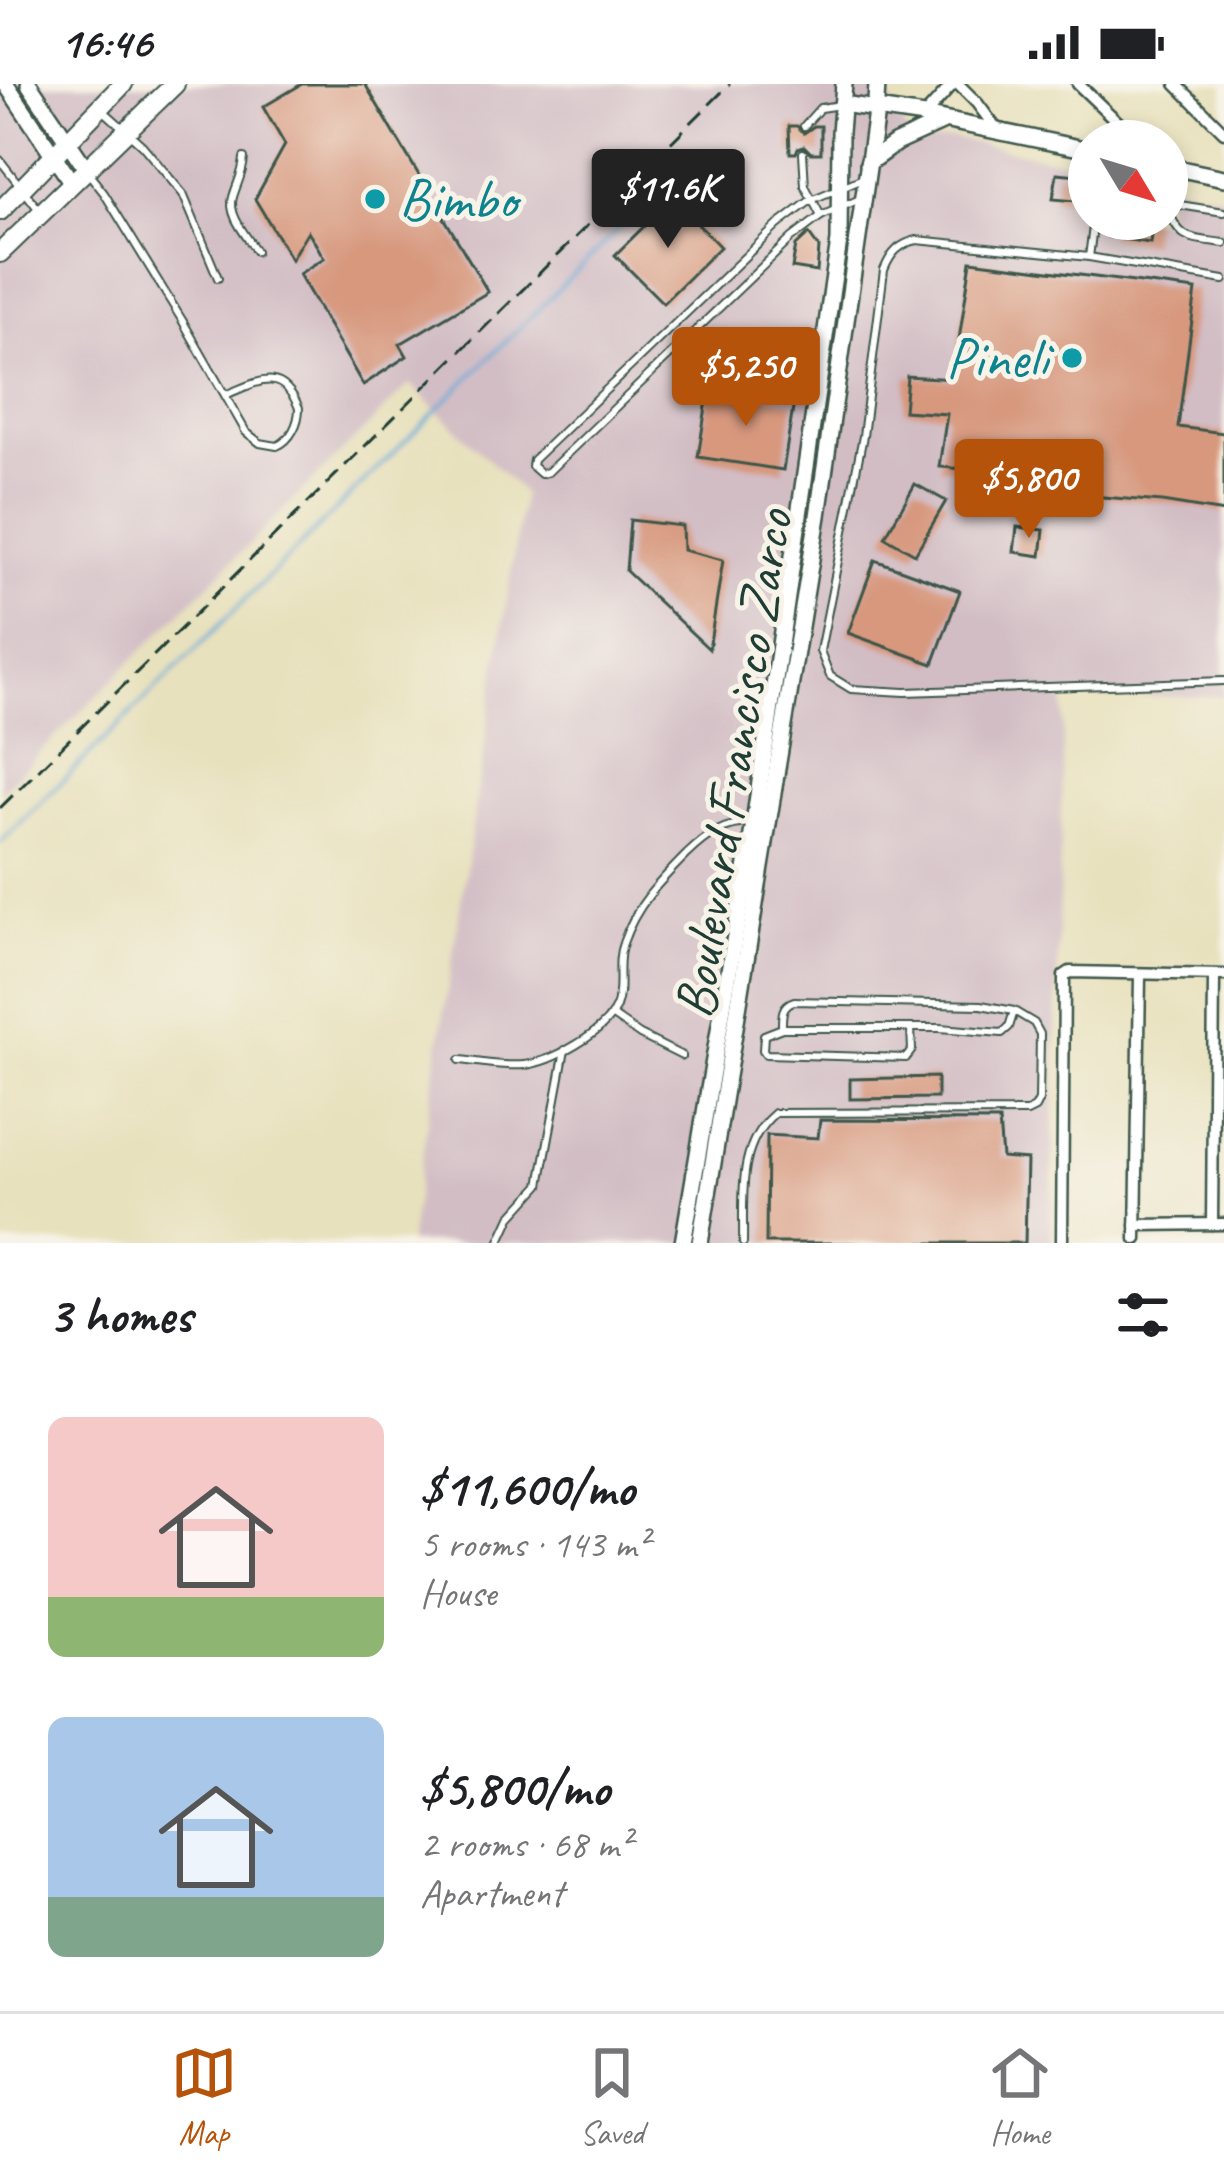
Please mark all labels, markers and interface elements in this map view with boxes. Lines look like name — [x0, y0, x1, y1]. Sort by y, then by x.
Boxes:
text: 16:46 — [60, 14, 152, 71]
north arrow — [1068, 120, 1188, 240]
map controls — [1068, 120, 1188, 240]
pin: $11.6K — [570, 149, 766, 251]
place label: Bimbo — [399, 163, 523, 235]
text: $11.6K — [619, 163, 717, 212]
marker: Bimbo — [362, 186, 388, 212]
place label: Pineli — [946, 322, 1055, 394]
pin: $5,250 — [648, 327, 844, 429]
text: $5,250 — [699, 341, 793, 390]
marker: Pineli — [1059, 345, 1085, 371]
pin: $5,800 — [931, 439, 1127, 541]
text: $5,800 — [982, 453, 1076, 502]
street label: Boulevard Francisco Zarco — [657, 502, 809, 1023]
icon: filters — [1110, 1282, 1176, 1348]
text: 3 homes — [48, 1283, 192, 1347]
text: $11,600/mo — [420, 1456, 634, 1520]
icon: home — [144, 1465, 288, 1609]
text: 5 rooms · 143 m² — [420, 1520, 648, 1569]
text: House — [420, 1569, 496, 1618]
text: $5,800/mo — [420, 1756, 609, 1820]
icon: home — [144, 1765, 288, 1909]
text: 2 rooms · 68 m² — [420, 1820, 631, 1869]
text: Apartment — [420, 1869, 563, 1918]
tab: Map — [171, 2040, 237, 2154]
tab: Saved — [579, 2040, 645, 2154]
tab: Home — [987, 2040, 1053, 2154]

